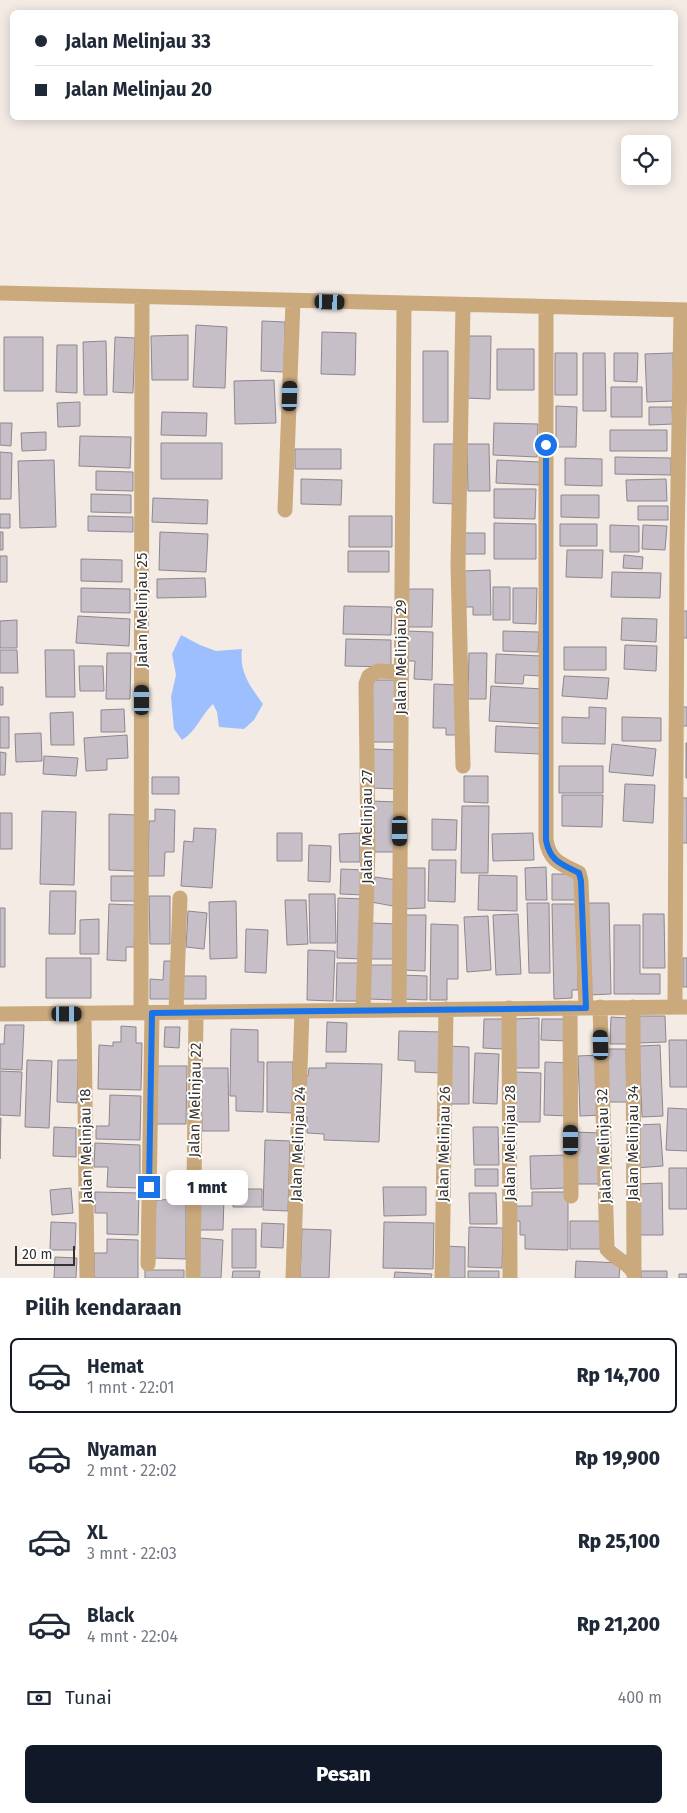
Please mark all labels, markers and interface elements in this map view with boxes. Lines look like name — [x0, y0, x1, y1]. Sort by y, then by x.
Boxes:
text: Jalan Melinjau 33 — [65, 30, 211, 53]
text: Jalan Melinjau 20 — [65, 78, 212, 101]
map controls — [621, 135, 671, 185]
button: locate — [621, 135, 671, 185]
car — [314, 294, 345, 310]
car — [281, 381, 298, 411]
route start — [535, 434, 557, 456]
street label: Jalan Melinjau 25 — [133, 552, 151, 668]
street label: Jalan Melinjau 29 — [392, 599, 410, 715]
car — [134, 685, 149, 715]
street label: Jalan Melinjau 27 — [358, 770, 376, 884]
car — [392, 816, 407, 846]
car — [52, 1007, 82, 1022]
car — [592, 1030, 609, 1060]
street label: Jalan Melinjau 22 — [185, 1042, 205, 1158]
street label: Jalan Melinjau 28 — [501, 1085, 519, 1201]
street label: Jalan Melinjau 34 — [624, 1085, 642, 1201]
street label: Jalan Melinjau 24 — [287, 1086, 309, 1202]
street label: Jalan Melinjau 26 — [434, 1086, 454, 1202]
street label: Jalan Melinjau 18 — [76, 1088, 96, 1204]
street label: Jalan Melinjau 32 — [593, 1088, 615, 1204]
car — [563, 1125, 578, 1155]
callout: 1 mnt — [166, 1170, 249, 1204]
route end — [138, 1176, 160, 1198]
text: 1 mnt — [187, 1178, 227, 1197]
scale bar — [15, 1243, 75, 1266]
text: 20 m — [22, 1246, 52, 1263]
text: Pilih kendaraan — [25, 1294, 182, 1321]
icon: car — [27, 1353, 72, 1398]
text: Hemat — [87, 1355, 144, 1378]
text: Rp 14,700 — [577, 1364, 660, 1387]
text: 1 mnt · 22:01 — [87, 1378, 175, 1397]
icon: car — [27, 1436, 72, 1481]
text: Nyaman — [87, 1438, 157, 1461]
text: Rp 19,900 — [575, 1447, 660, 1470]
text: 2 mnt · 22:02 — [87, 1461, 177, 1480]
icon: car — [27, 1519, 72, 1564]
text: XL — [87, 1521, 108, 1544]
text: Rp 25,100 — [578, 1530, 660, 1553]
text: 3 mnt · 22:03 — [87, 1544, 177, 1563]
icon: car — [27, 1602, 72, 1647]
text: Black — [87, 1604, 134, 1627]
text: Rp 21,200 — [577, 1613, 660, 1636]
text: 4 mnt · 22:04 — [87, 1627, 178, 1646]
icon: cash — [25, 1684, 53, 1712]
text: Tunai — [65, 1686, 112, 1709]
text: 400 m — [618, 1688, 662, 1707]
button: Pesan — [25, 1745, 662, 1803]

